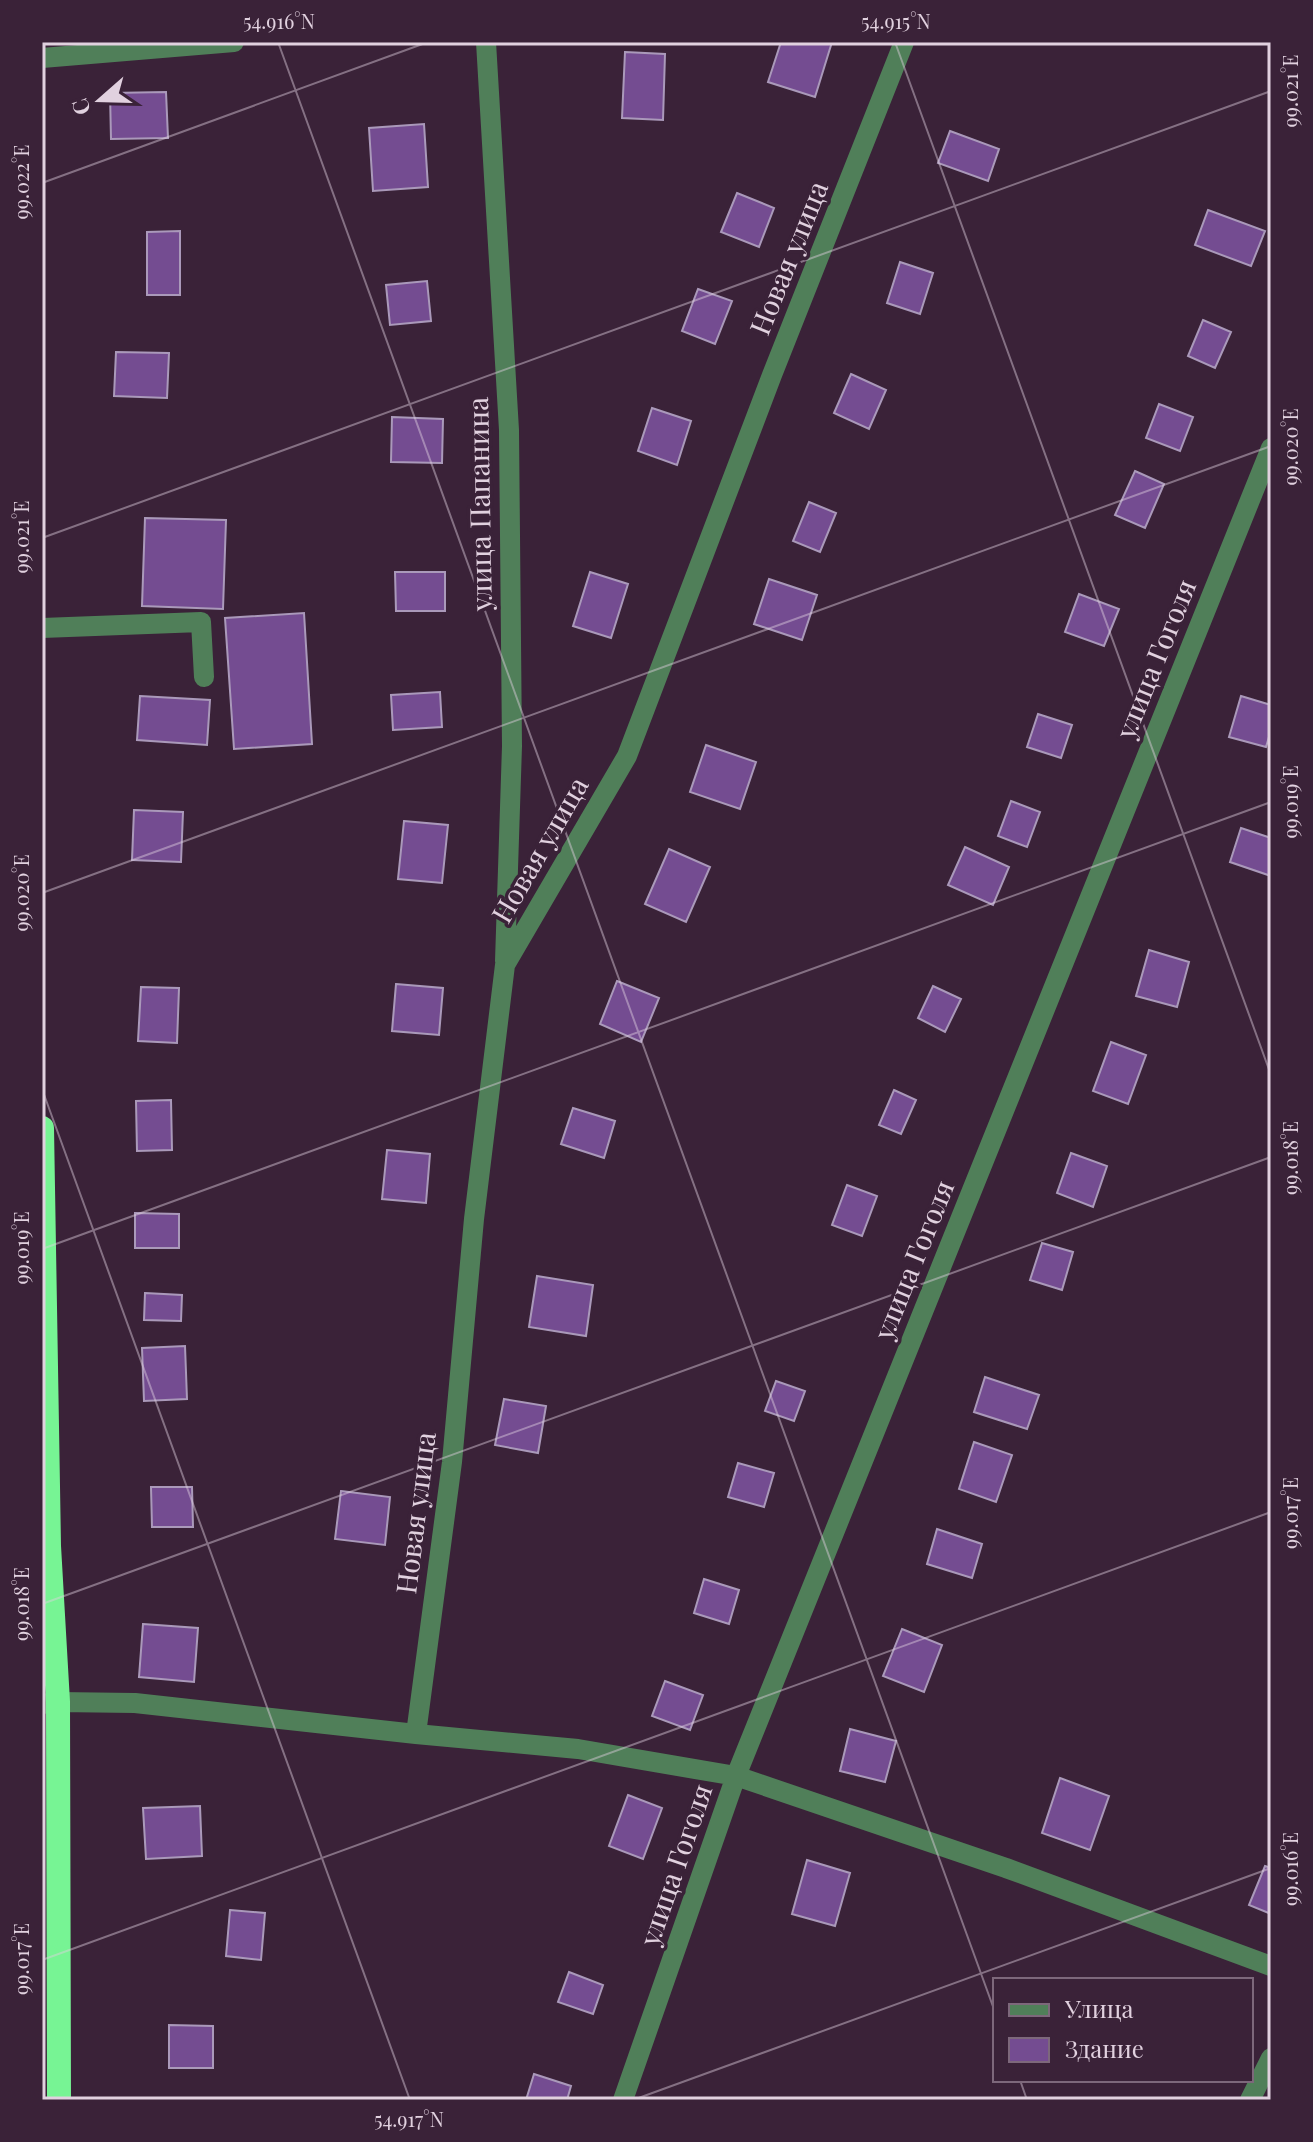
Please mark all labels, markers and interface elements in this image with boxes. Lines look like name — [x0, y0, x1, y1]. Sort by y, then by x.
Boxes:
text: 54.916°N — [243, 7, 315, 34]
text: 54.915°N — [861, 7, 931, 34]
text: 99.021°E — [1276, 55, 1303, 127]
north arrow — [60, 60, 140, 140]
text: С — [64, 95, 97, 120]
text: 99.022°E — [7, 145, 34, 219]
street label: Новая улица — [740, 175, 835, 340]
street label: улица Папанина — [458, 397, 499, 612]
text: 99.020°E — [1276, 408, 1303, 486]
text: 99.021°E — [7, 501, 34, 573]
street label: улица Гоголя — [1105, 573, 1203, 744]
text: 99.019°E — [1276, 765, 1303, 839]
street label: Новая улица — [482, 769, 595, 929]
text: 99.020°E — [7, 854, 34, 932]
text: 99.018°E — [1276, 1121, 1303, 1195]
street label: улица Гоголя — [863, 1174, 961, 1345]
text: 99.019°E — [7, 1211, 34, 1285]
street label: Новая улица — [386, 1430, 443, 1596]
text: 99.017°E — [1276, 1477, 1303, 1549]
text: 99.018°E — [7, 1567, 34, 1641]
street label: улица Гоголя — [629, 1779, 720, 1951]
text: 99.016°E — [1276, 1832, 1303, 1906]
text: 99.017°E — [7, 1923, 34, 1995]
legend — [993, 1978, 1253, 2082]
text: Улица — [1064, 1992, 1134, 2024]
text: Здание — [1065, 2032, 1144, 2064]
text: 54.917°N — [374, 2105, 444, 2132]

